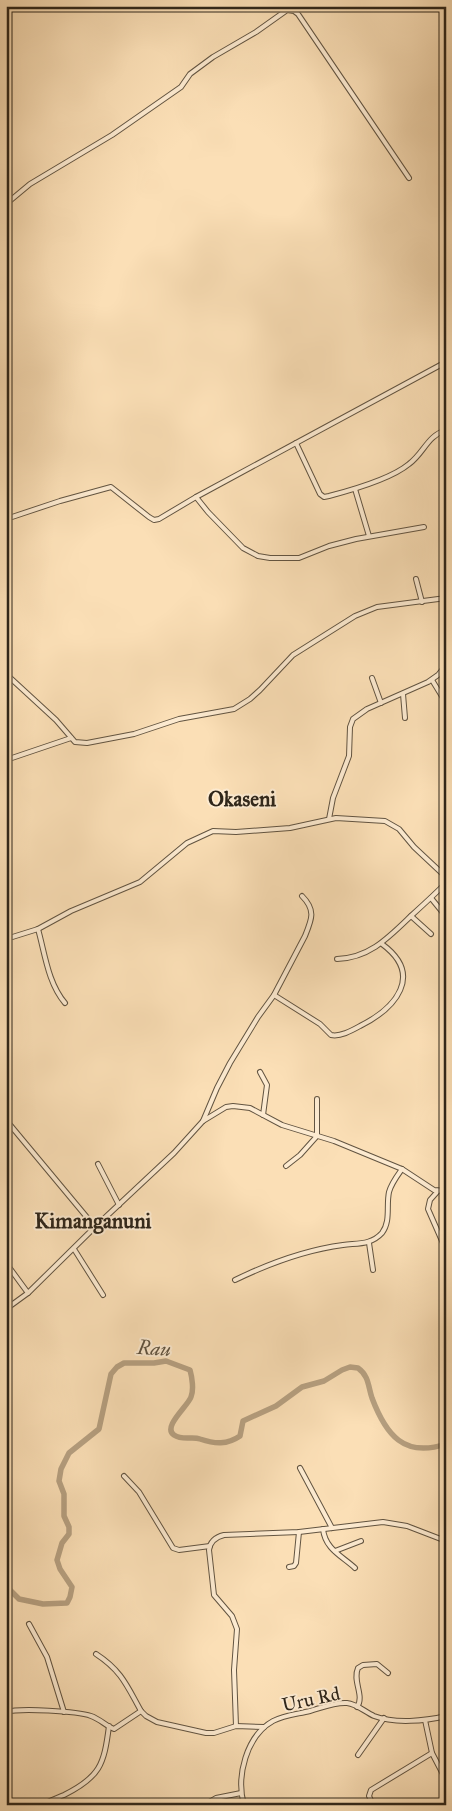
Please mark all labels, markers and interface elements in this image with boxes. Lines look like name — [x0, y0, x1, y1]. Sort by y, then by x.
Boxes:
district label: Okaseni — [208, 786, 276, 812]
district label: Kimanganuni — [35, 1208, 152, 1234]
water label: Rau — [135, 1335, 172, 1361]
street label: Uru Rd — [280, 1682, 343, 1716]

